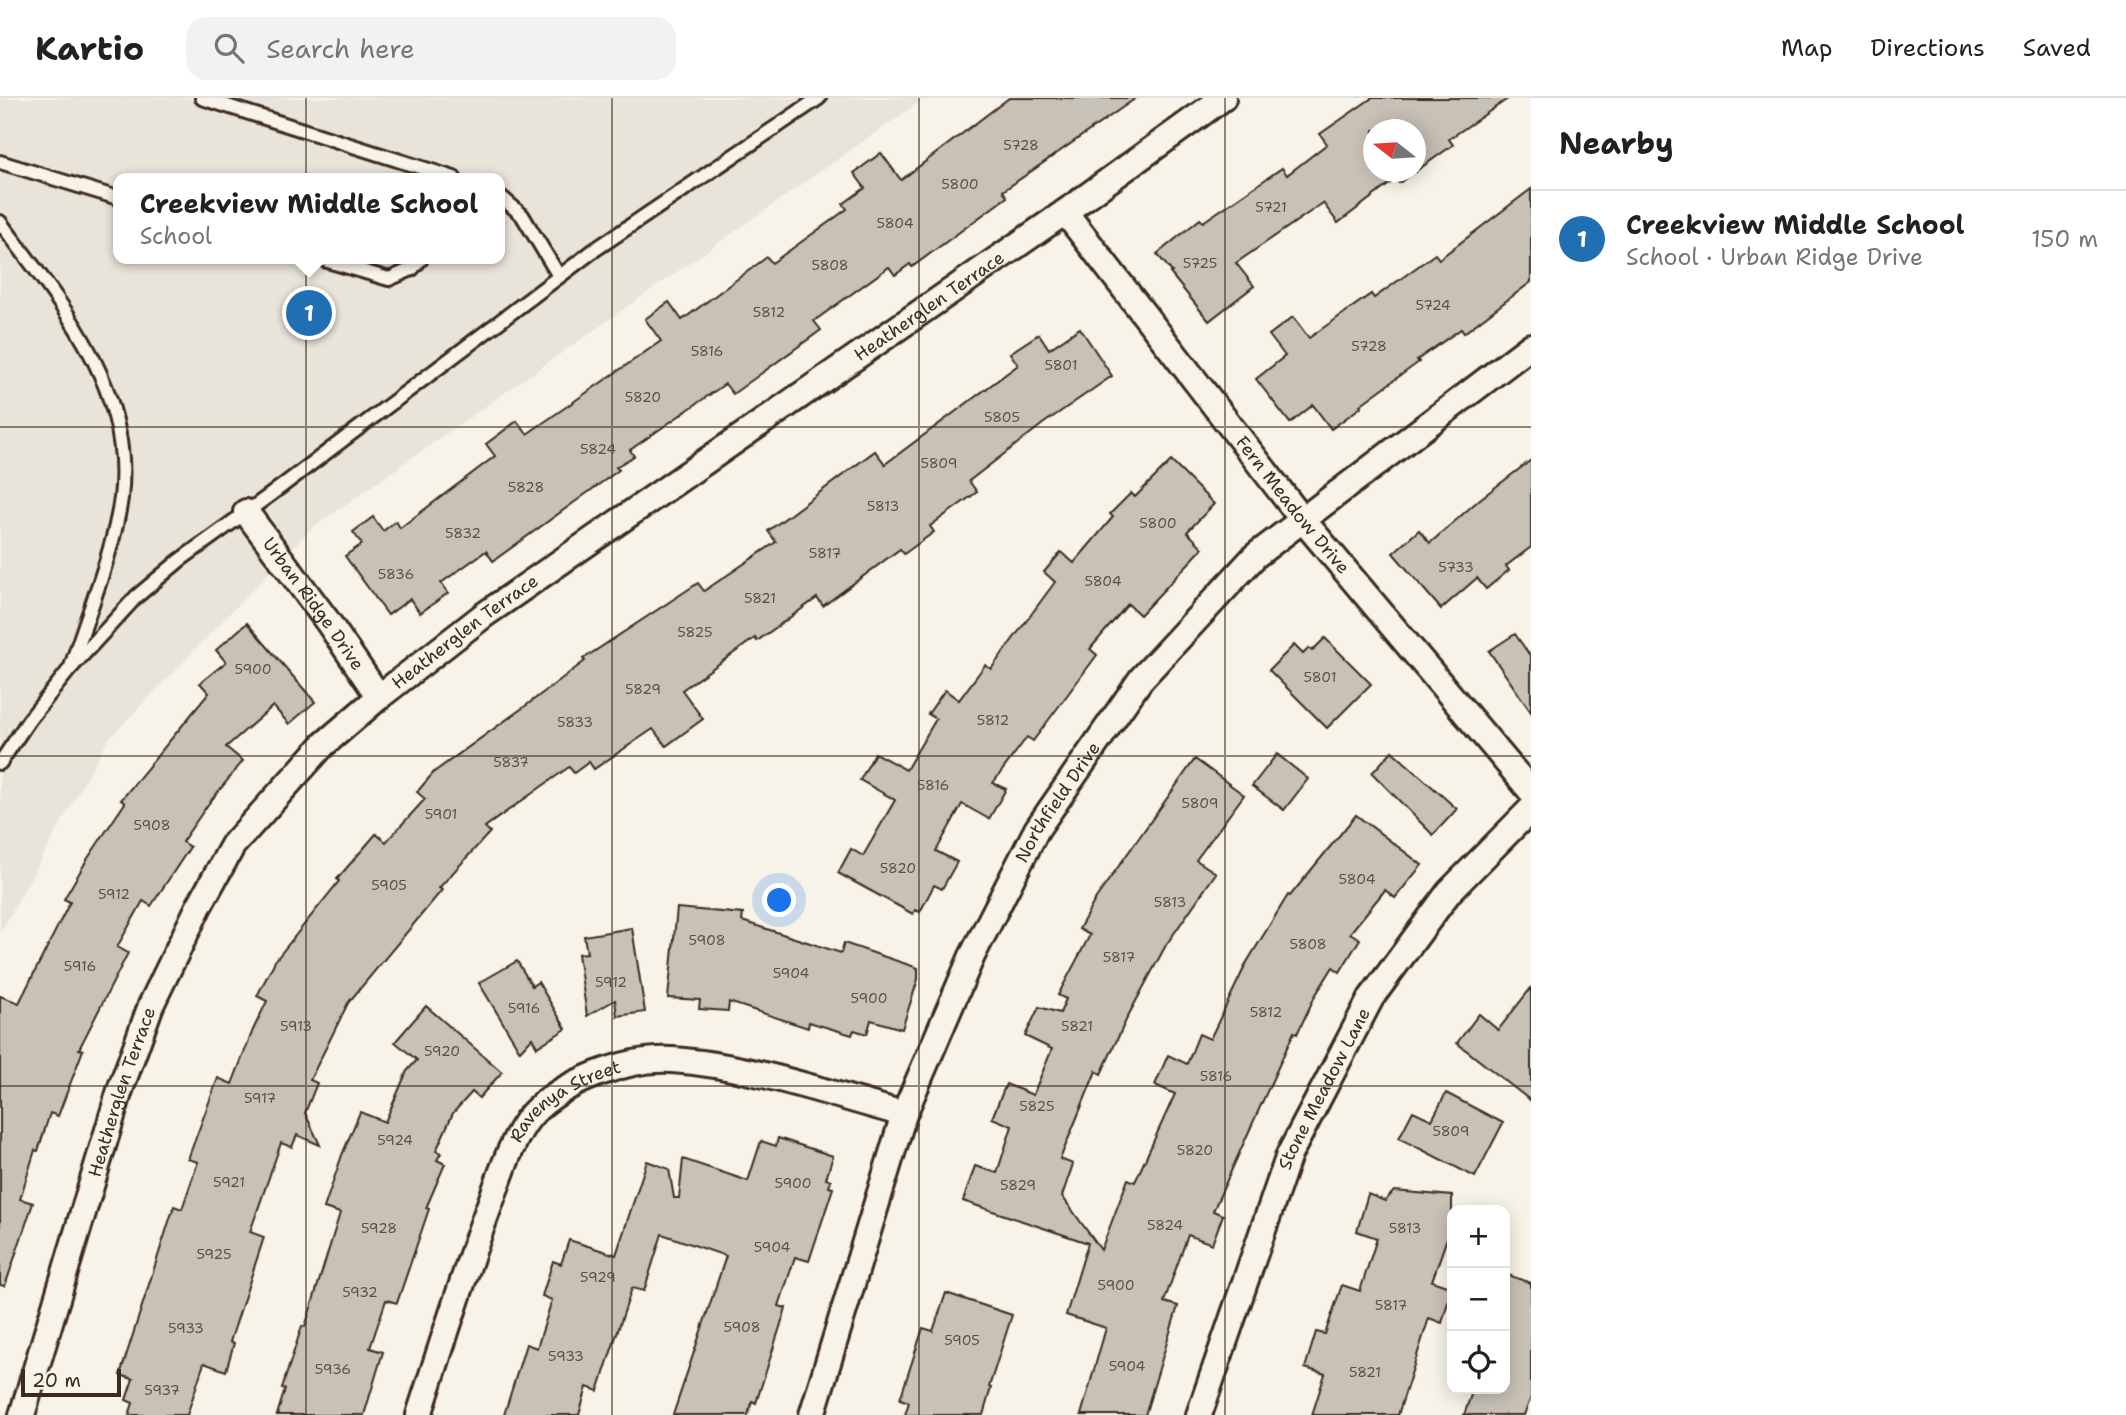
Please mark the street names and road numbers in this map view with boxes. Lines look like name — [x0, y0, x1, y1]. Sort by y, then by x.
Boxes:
street label: Heatherglen Terrace — [849, 246, 1009, 367]
street label: Fern Meadow Drive — [1230, 431, 1355, 579]
street label: Urban Ridge Drive — [257, 533, 370, 675]
street label: Heatherglen Terrace — [387, 569, 543, 695]
street label: Northfield Drive — [1010, 737, 1106, 867]
street label: Heatherglen Terrace — [82, 1004, 161, 1180]
street label: Stone Meadow Lane — [1273, 1004, 1376, 1173]
street label: Ravenya Street — [504, 1055, 624, 1147]

